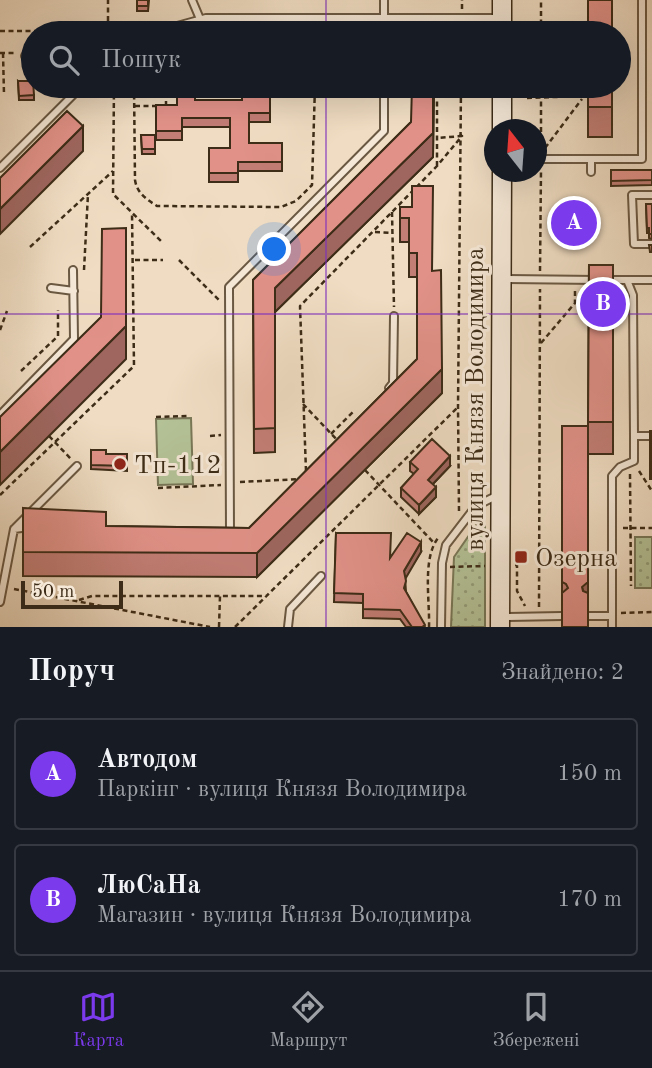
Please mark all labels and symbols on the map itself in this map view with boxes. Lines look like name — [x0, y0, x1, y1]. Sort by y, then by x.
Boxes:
north arrow — [484, 119, 547, 182]
pin: A — [551, 197, 597, 249]
your location — [257, 232, 291, 266]
street label: вулиця Князя Володимира — [463, 247, 489, 551]
pin: B — [580, 278, 626, 330]
place label: Тп-112 — [134, 453, 222, 479]
marker: Тп-112 — [112, 456, 128, 472]
place label: Озерна — [535, 546, 617, 572]
marker: Озерна — [513, 549, 529, 565]
scale bar — [21, 578, 122, 610]

